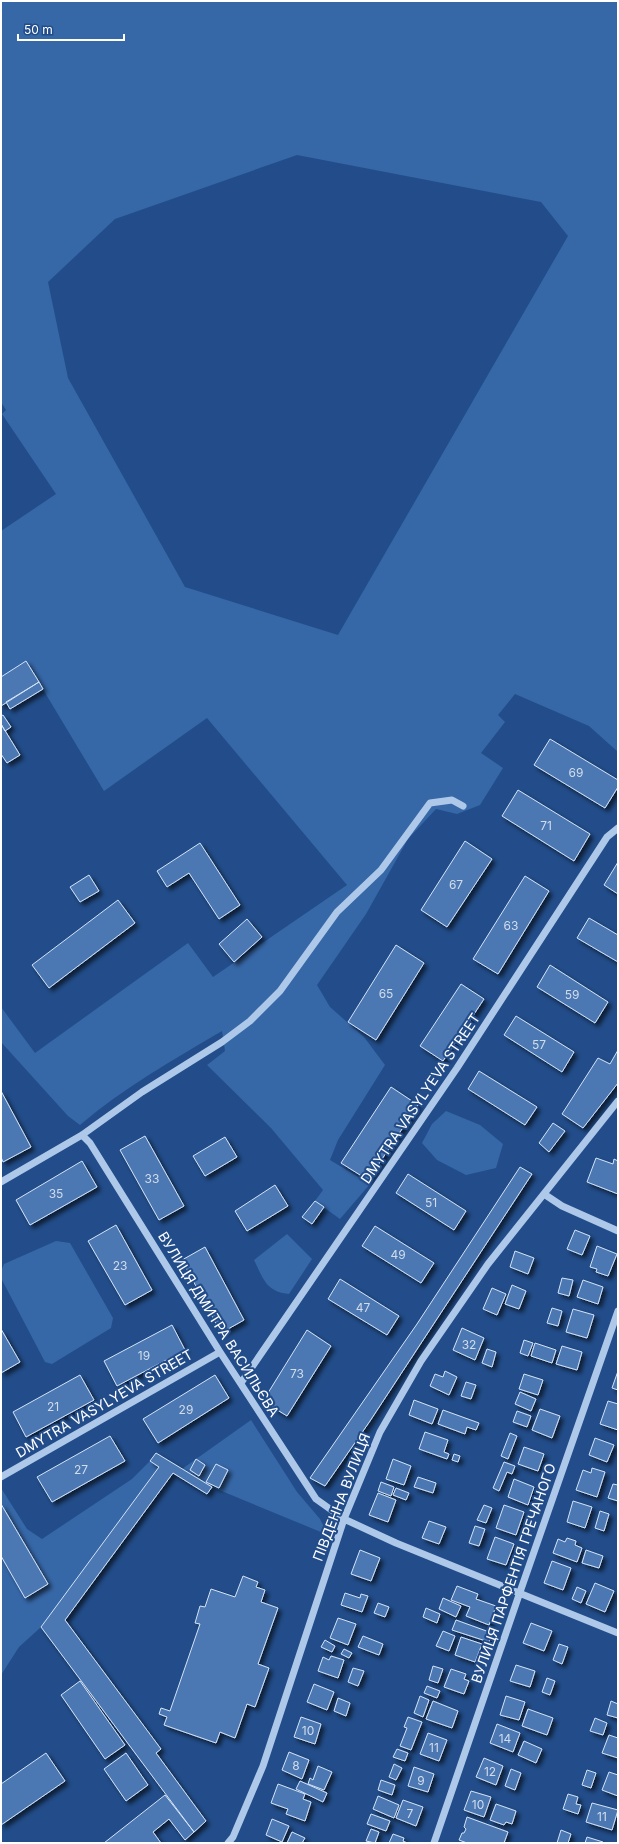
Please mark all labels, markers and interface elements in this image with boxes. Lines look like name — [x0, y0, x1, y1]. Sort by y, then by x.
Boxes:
scale bar — [18, 16, 124, 42]
text: 50 m — [24, 22, 53, 37]
house number: 69 — [569, 765, 583, 780]
house number: 71 — [540, 818, 552, 833]
house number: 67 — [449, 877, 463, 892]
house number: 63 — [504, 918, 518, 933]
house number: 65 — [379, 986, 393, 1001]
house number: 59 — [565, 987, 579, 1002]
street label: DMYTRA VASYLYEVA STREET — [357, 1010, 483, 1186]
house number: 57 — [532, 1037, 546, 1052]
house number: 33 — [145, 1171, 159, 1186]
house number: 35 — [49, 1186, 63, 1201]
house number: 51 — [425, 1195, 437, 1210]
street label: ВУЛИЦЯ ДМИТРА ВАСИЛЬЄВА — [155, 1228, 283, 1420]
house number: 49 — [390, 1247, 406, 1262]
house number: 23 — [113, 1258, 127, 1273]
house number: 47 — [356, 1300, 370, 1315]
house number: 32 — [462, 1337, 476, 1352]
street label: DMYTRA VASYLYEVA STREET — [12, 1345, 196, 1461]
house number: 19 — [138, 1348, 150, 1363]
house number: 73 — [290, 1366, 304, 1381]
house number: 21 — [47, 1399, 59, 1414]
house number: 29 — [179, 1402, 193, 1417]
street label: ПІВДЕННА ВУЛИЦЯ — [309, 1431, 373, 1563]
street label: ВУЛИЦЯ ПАРФЕНТІЯ ГРЕЧАНОГО — [467, 1461, 559, 1685]
house number: 27 — [74, 1462, 88, 1477]
house number: 10 — [302, 1723, 314, 1738]
house number: 14 — [499, 1731, 512, 1746]
house number: 11 — [429, 1740, 439, 1755]
house number: 8 — [292, 1758, 300, 1773]
house number: 12 — [484, 1764, 496, 1779]
house number: 9 — [417, 1773, 425, 1788]
house number: 10 — [472, 1797, 484, 1812]
house number: 7 — [407, 1806, 414, 1821]
house number: 11 — [597, 1809, 607, 1824]

